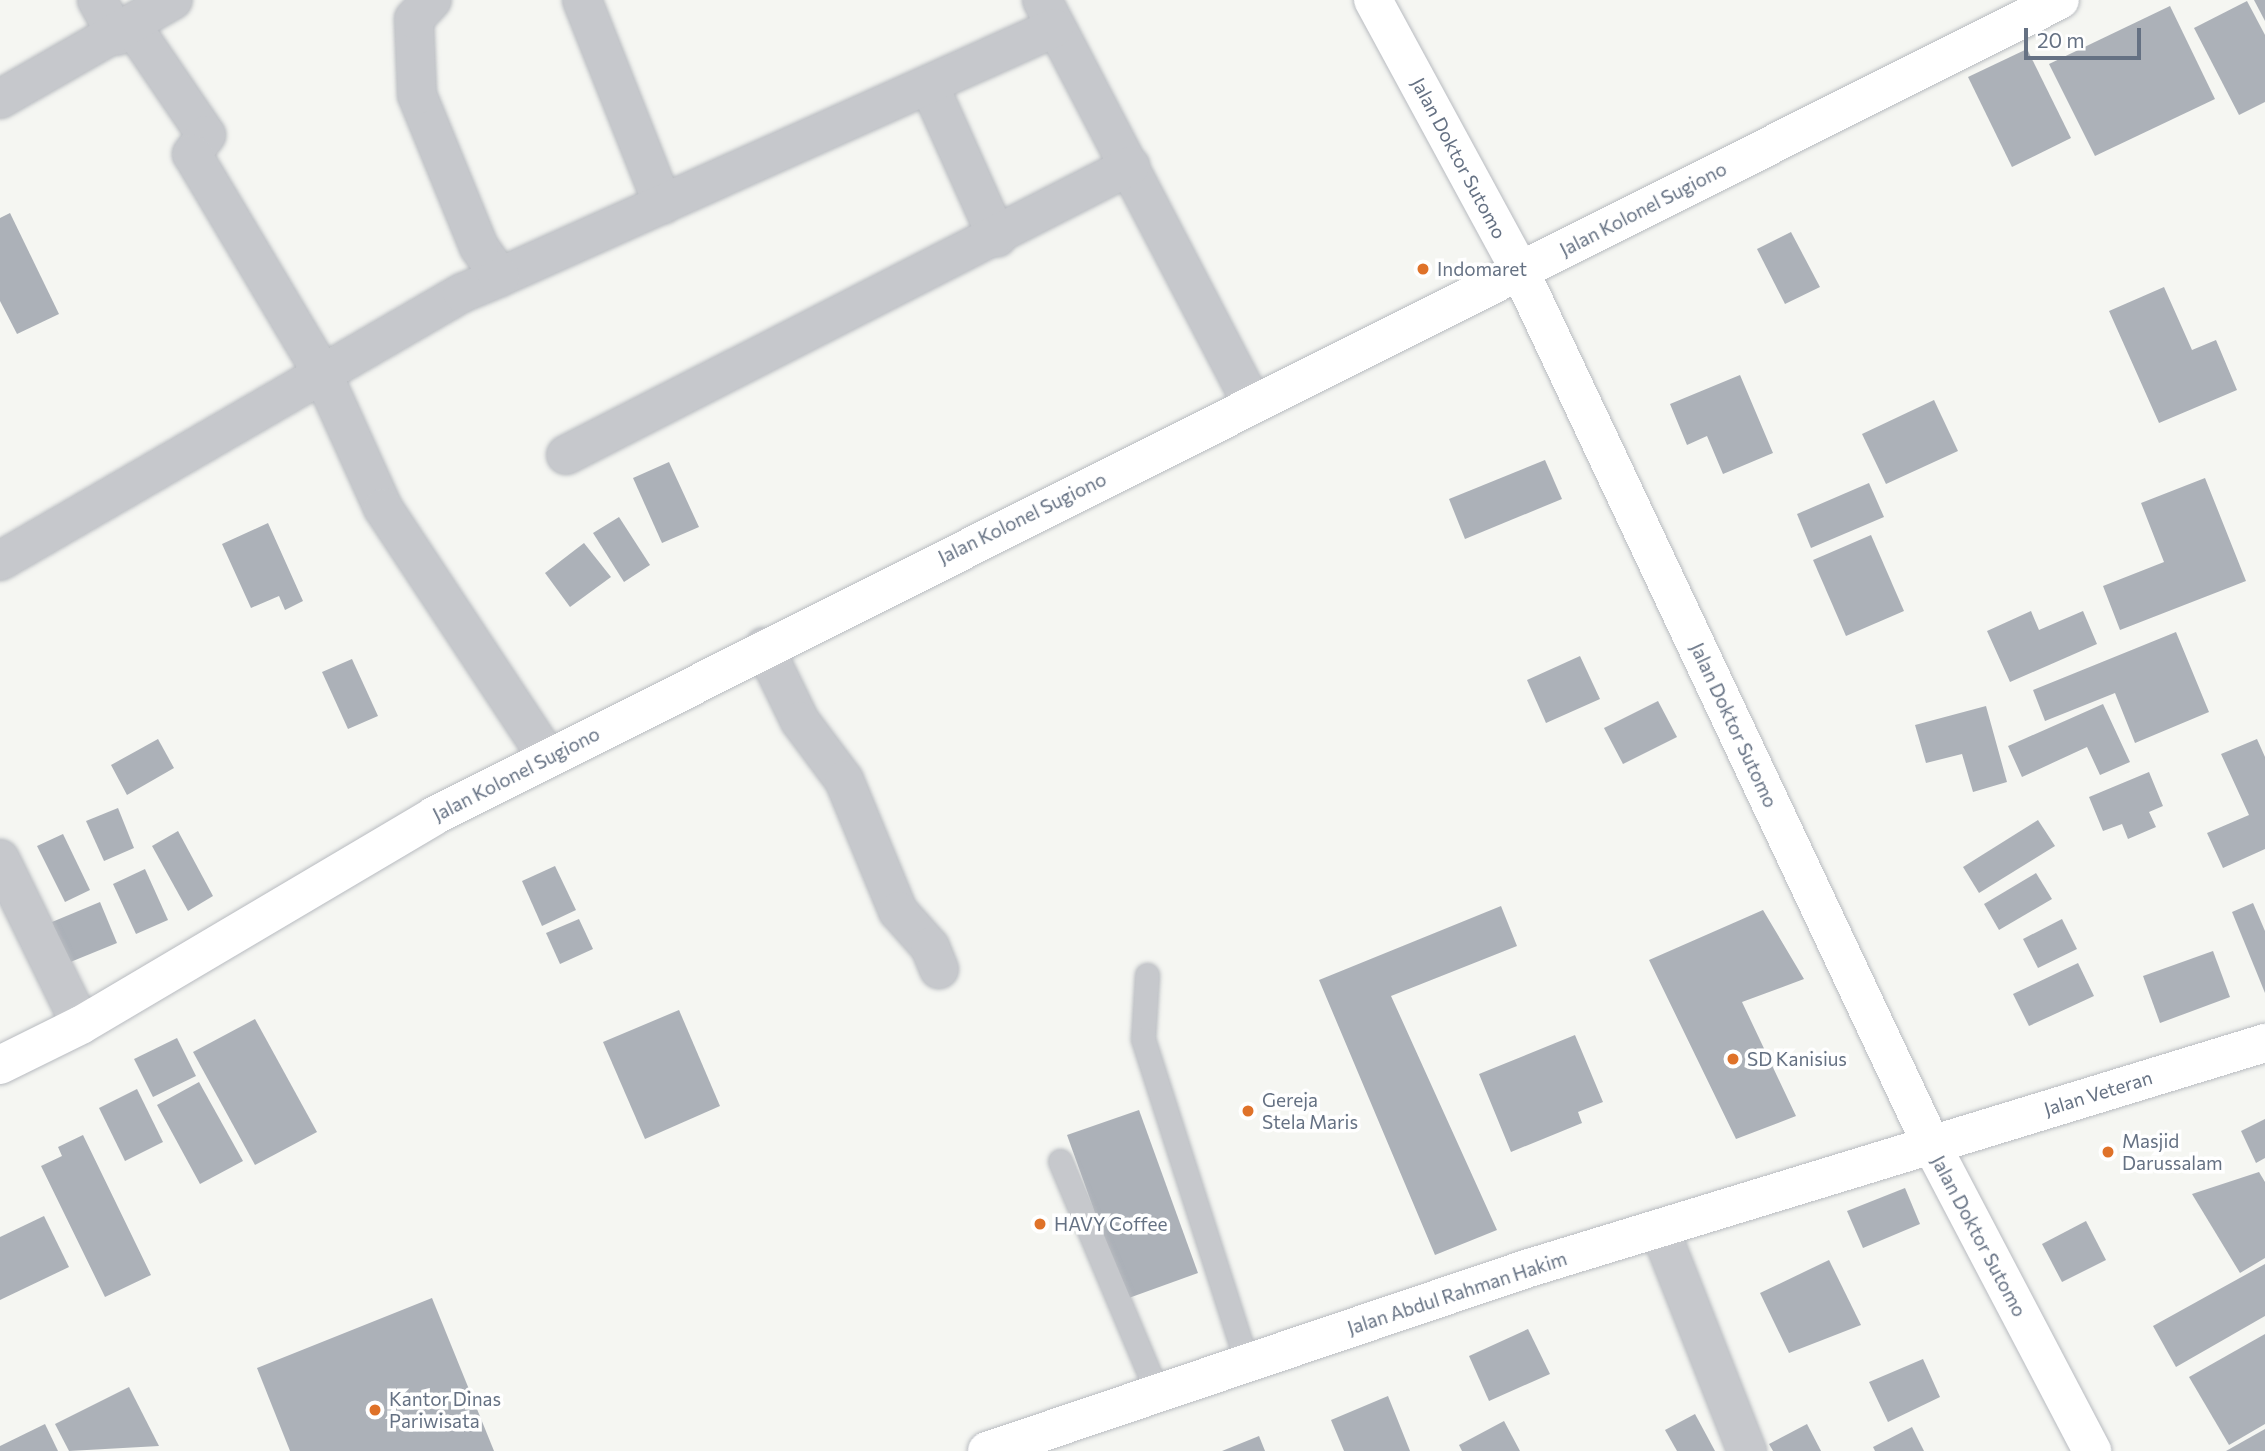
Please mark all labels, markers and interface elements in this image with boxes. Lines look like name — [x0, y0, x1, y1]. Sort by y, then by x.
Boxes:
scale bar — [2027, 14, 2144, 58]
text: 20 m — [2037, 27, 2085, 52]
street label: Jalan Doktor Sutomo — [1407, 73, 1511, 243]
street label: Jalan Kolonel Sugiono — [1556, 157, 1730, 261]
place label: Indomaret — [1437, 258, 1527, 280]
marker: Indomaret — [1415, 261, 1431, 277]
street label: Jalan Kolonel Sugiono — [934, 467, 1110, 569]
street label: Jalan Doktor Sutomo — [1686, 639, 1782, 811]
street label: Jalan Kolonel Sugiono — [429, 722, 603, 826]
place label: SD Kanisius — [1747, 1048, 1847, 1070]
marker: SD Kanisius — [1725, 1051, 1741, 1067]
street label: Jalan Veteran — [2041, 1066, 2155, 1120]
place label: Gereja Stela Maris — [1262, 1089, 1358, 1133]
marker: Gereja Stela Maris — [1240, 1103, 1256, 1119]
place label: Masjid Darussalam — [2122, 1130, 2223, 1174]
marker: Masjid Darussalam — [2100, 1144, 2116, 1160]
street label: Jalan Doktor Sutomo — [1927, 1151, 2031, 1321]
place label: HAVY Coffee — [1054, 1213, 1167, 1235]
marker: HAVY Coffee — [1032, 1216, 1048, 1232]
street label: Jalan Abdul Rahman Hakim — [1344, 1247, 1570, 1339]
place label: Kantor Dinas Pariwisata — [389, 1388, 501, 1432]
marker: Kantor Dinas Pariwisata — [367, 1402, 383, 1418]

